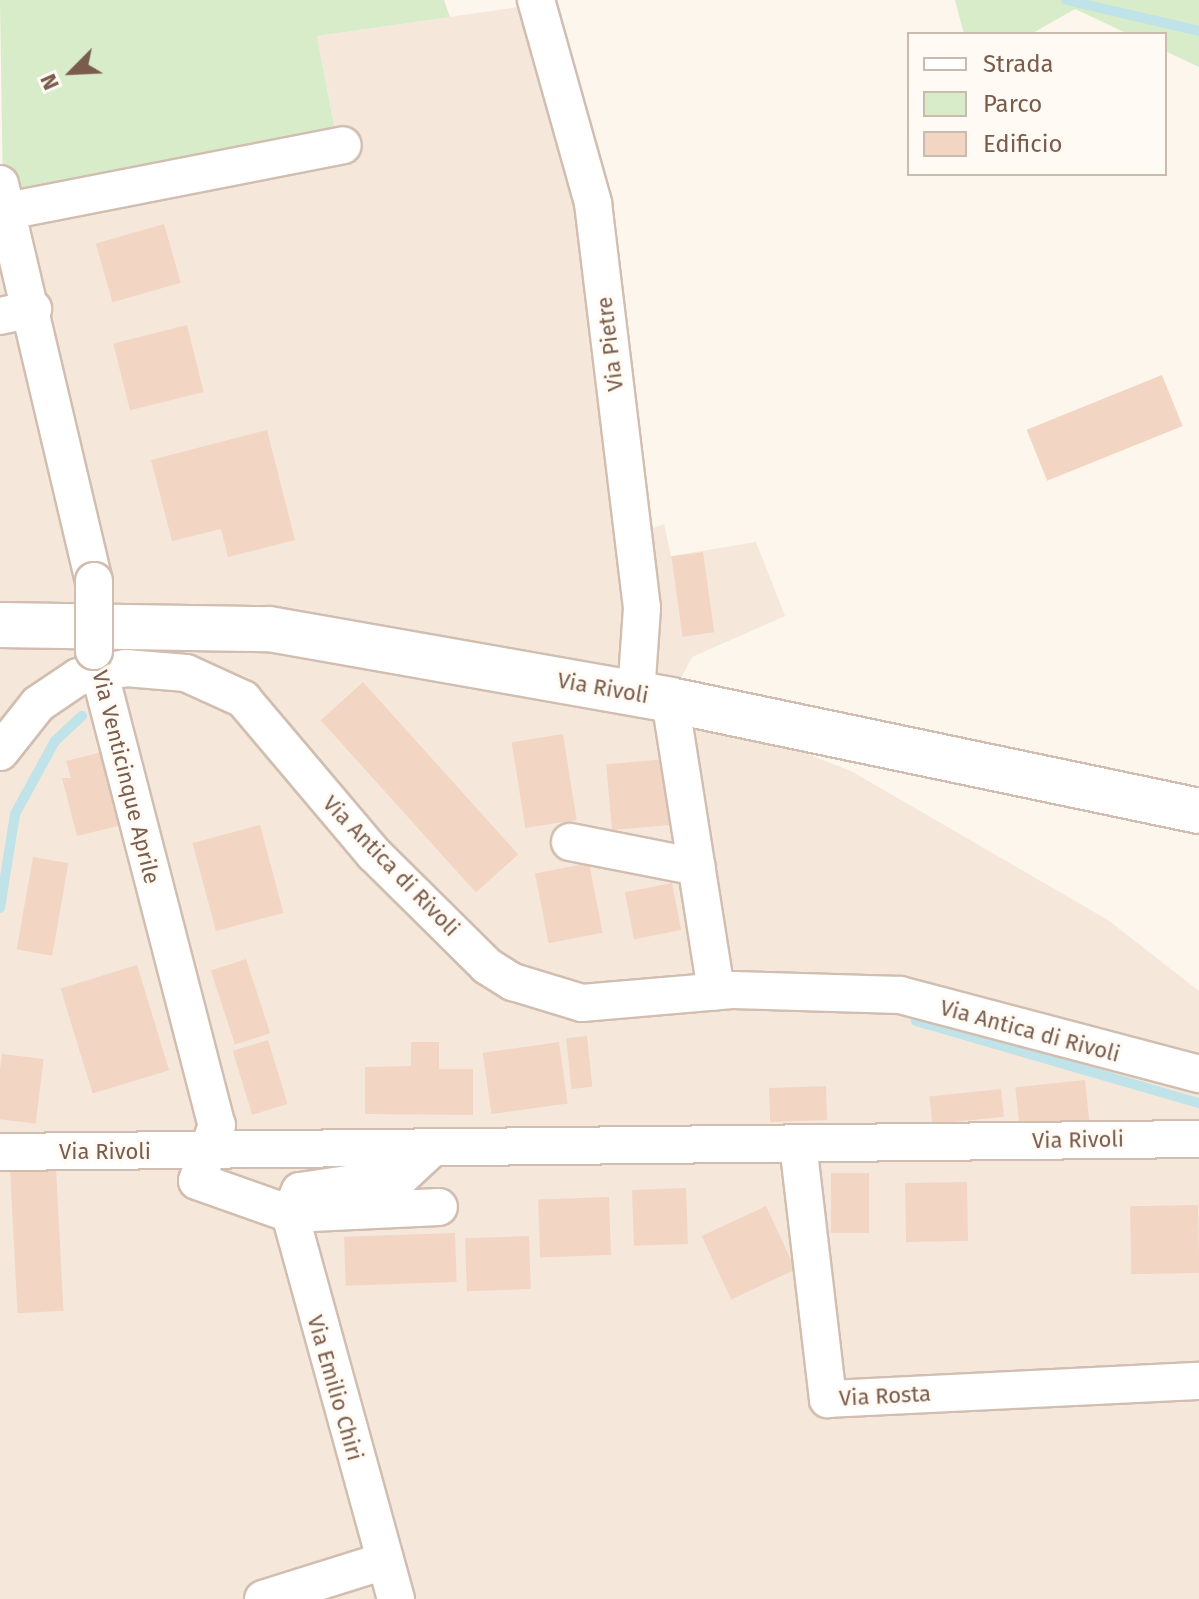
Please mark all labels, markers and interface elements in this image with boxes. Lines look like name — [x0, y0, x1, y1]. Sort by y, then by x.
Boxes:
north arrow — [32, 32, 112, 112]
legend — [907, 32, 1167, 176]
text: Strada — [983, 50, 1054, 78]
text: N — [34, 70, 65, 94]
text: Parco — [983, 90, 1042, 118]
text: Edificio — [983, 130, 1063, 158]
street label: Via Pietre — [591, 295, 629, 393]
street label: Via Rivoli — [555, 667, 651, 709]
street label: Via Venticinque Aprile — [87, 668, 165, 886]
street label: Via Antica di Rivoli — [317, 790, 465, 942]
street label: Via Antica di Rivoli — [937, 994, 1123, 1068]
street label: Via Rivoli — [1032, 1126, 1124, 1154]
street label: Via Rivoli — [59, 1139, 151, 1165]
street label: Via Emilio Chiri — [302, 1312, 368, 1464]
street label: Via Rosta — [838, 1380, 932, 1412]

